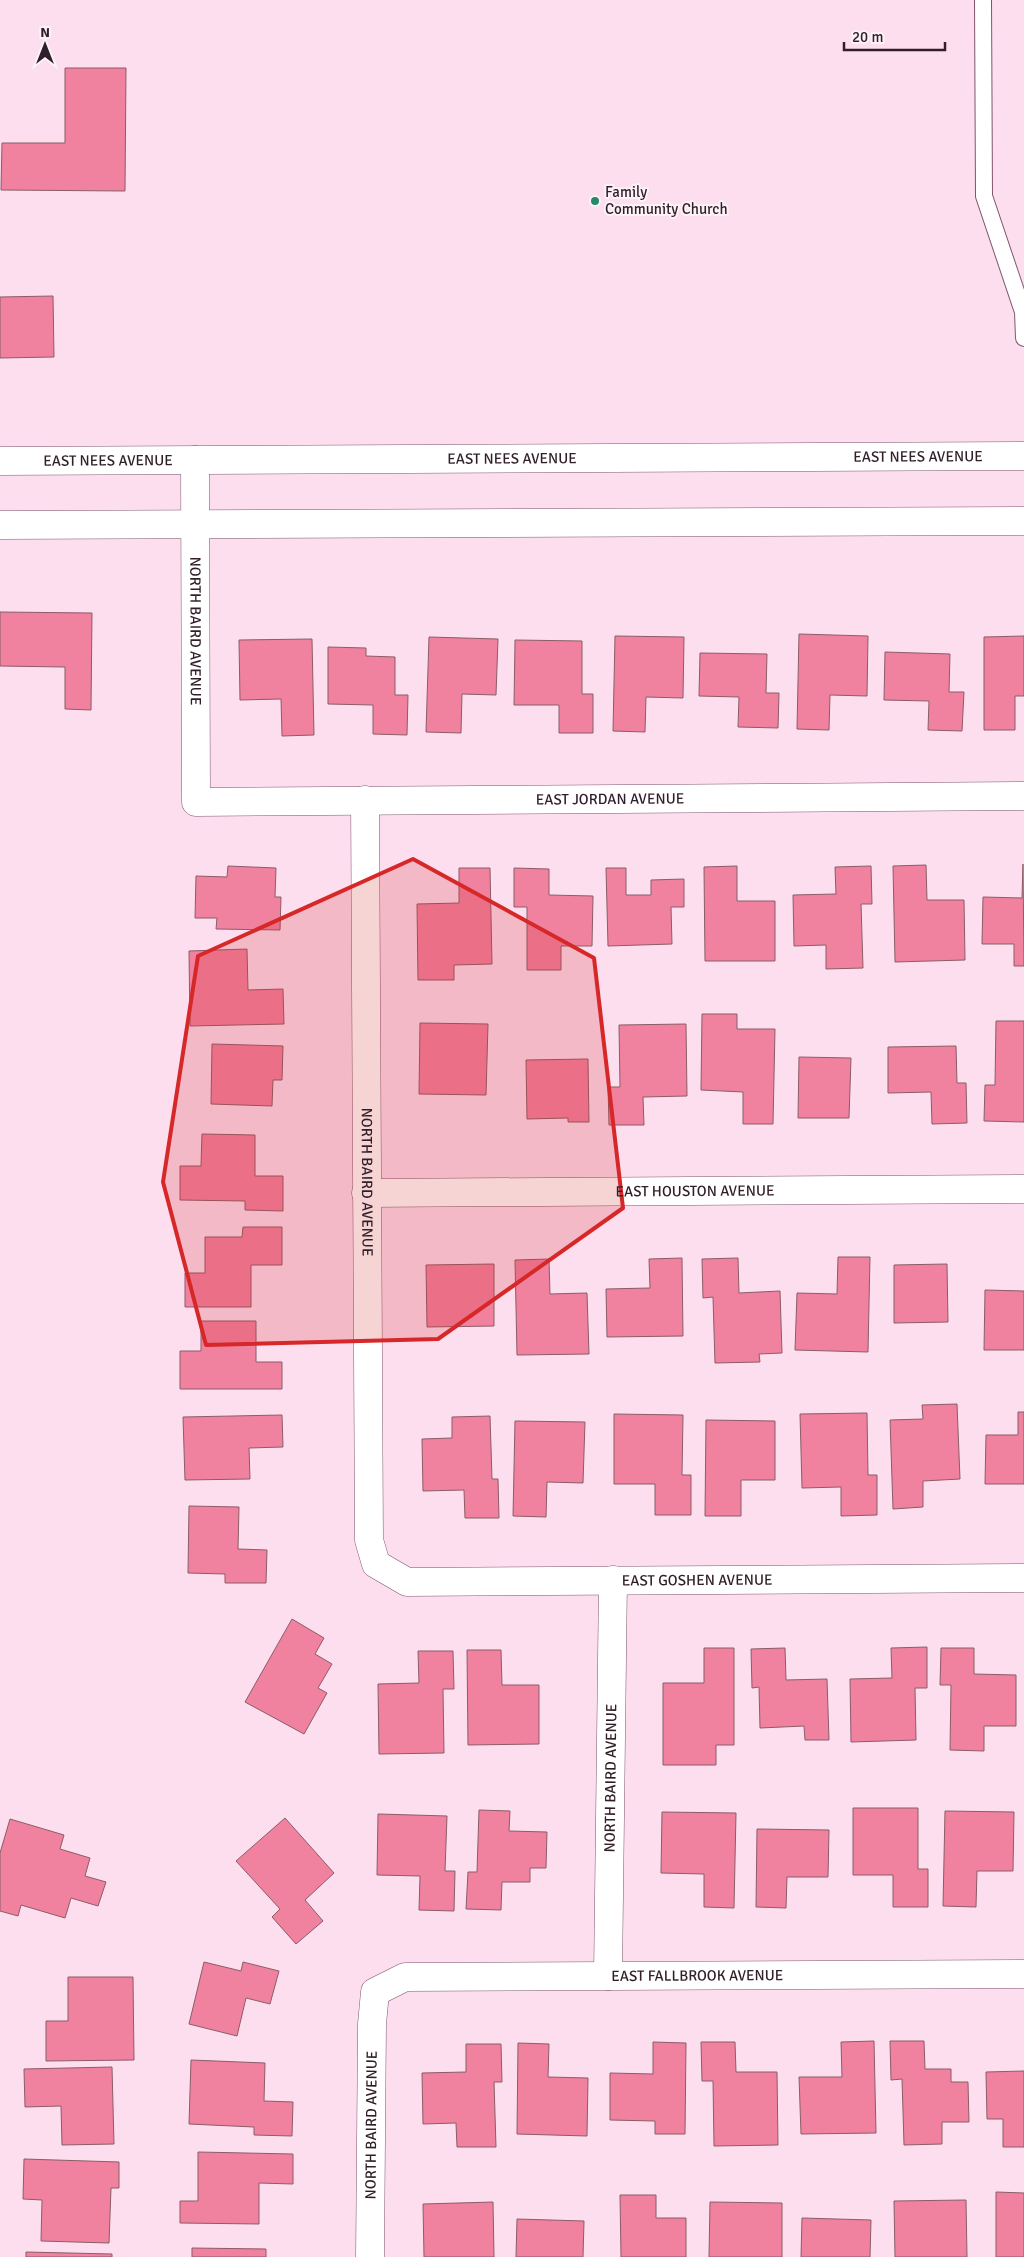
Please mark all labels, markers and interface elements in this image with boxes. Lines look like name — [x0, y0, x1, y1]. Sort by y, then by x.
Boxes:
north arrow — [20, 20, 70, 70]
scale bar — [844, 20, 945, 52]
text: N — [40, 24, 50, 41]
text: 20 m — [852, 28, 883, 46]
place label: Family Community Church — [605, 183, 728, 218]
marker: Family Community Church — [589, 195, 601, 207]
street label: EAST NEES AVENUE — [853, 447, 983, 466]
street label: EAST NEES AVENUE — [447, 449, 577, 468]
street label: EAST NEES AVENUE — [43, 451, 173, 470]
street label: NORTH BAIRD AVENUE — [186, 557, 205, 705]
street label: EAST JORDAN AVENUE — [536, 789, 684, 809]
street label: NORTH BAIRD AVENUE — [358, 1108, 376, 1256]
street label: EAST HOUSTON AVENUE — [615, 1182, 775, 1200]
street label: EAST GOSHEN AVENUE — [622, 1571, 773, 1590]
street label: NORTH BAIRD AVENUE — [601, 1704, 620, 1853]
street label: EAST FALLBROOK AVENUE — [611, 1966, 783, 1985]
street label: NORTH BAIRD AVENUE — [361, 2051, 381, 2199]

